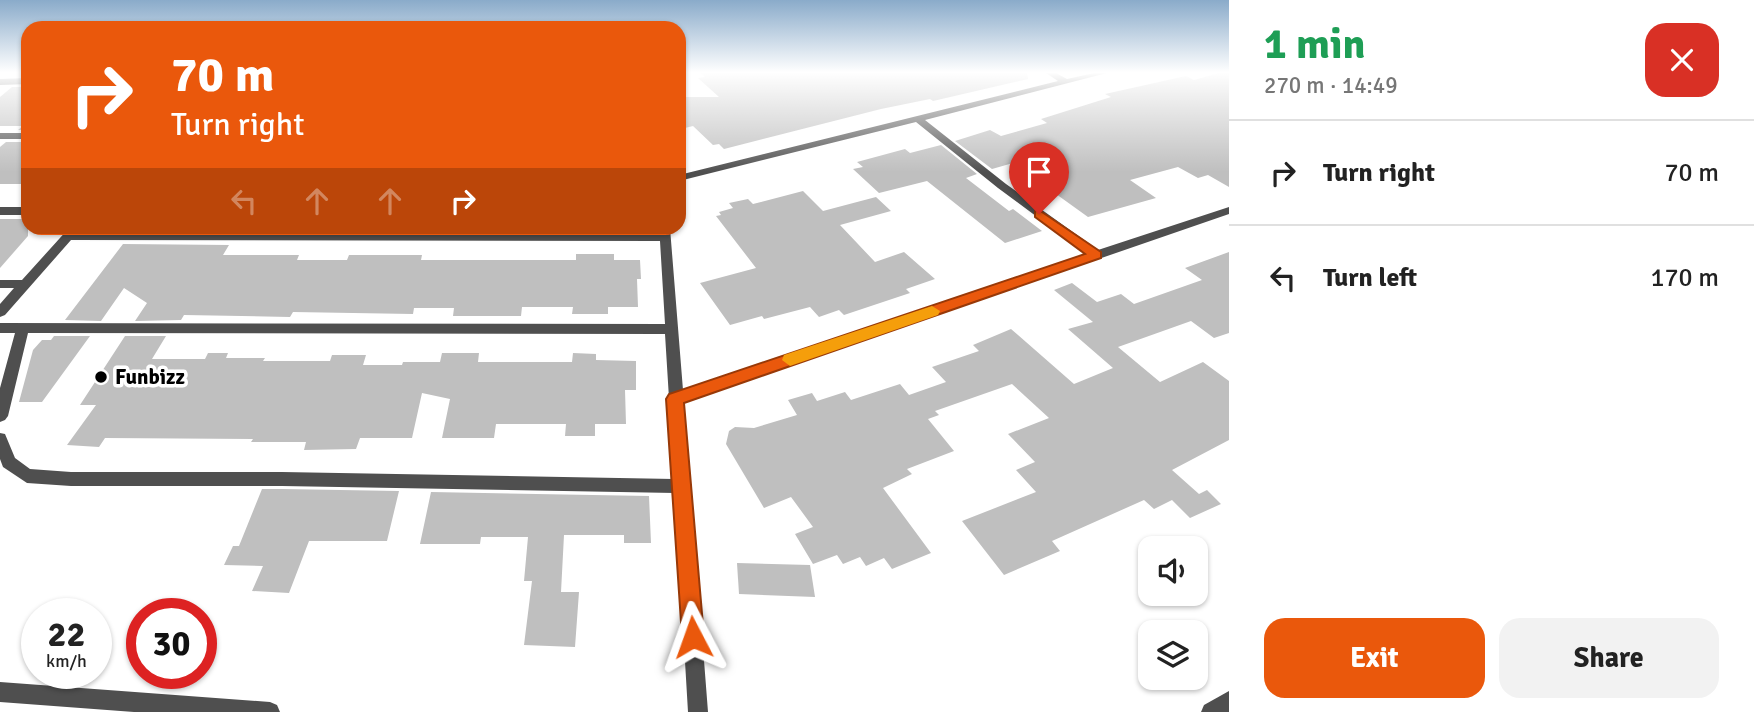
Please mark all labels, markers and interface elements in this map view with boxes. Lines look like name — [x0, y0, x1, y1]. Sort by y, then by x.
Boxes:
text: 1 min — [1264, 19, 1365, 70]
button: close — [1645, 23, 1719, 97]
text: 70 m — [171, 45, 274, 105]
icon: right — [56, 49, 147, 140]
text: 270 m · 14:49 — [1264, 71, 1398, 100]
text: Turn right — [171, 105, 304, 144]
pin — [1009, 142, 1069, 214]
icon: arrive — [1020, 153, 1058, 191]
icon: right — [1264, 154, 1302, 192]
text: Turn right — [1323, 157, 1435, 189]
text: 70 m — [1664, 157, 1719, 189]
icon: left — [225, 182, 263, 220]
icon: ahead — [298, 182, 336, 220]
icon: ahead — [371, 182, 409, 220]
icon: right — [444, 182, 482, 220]
icon: left — [1264, 259, 1302, 297]
text: Turn left — [1323, 262, 1417, 294]
text: 170 m — [1650, 262, 1719, 294]
place label: Funbizz — [115, 364, 185, 390]
marker: Funbizz — [93, 369, 109, 385]
map controls — [1138, 536, 1208, 690]
button: sound — [1138, 536, 1208, 606]
speed limit sign: 30 — [126, 598, 217, 689]
position arrow — [656, 600, 730, 674]
text: 22 — [48, 613, 85, 656]
button: Exit — [1264, 618, 1485, 698]
button: Share — [1499, 618, 1719, 698]
button: layers — [1138, 620, 1208, 690]
text: km/h — [46, 650, 87, 672]

